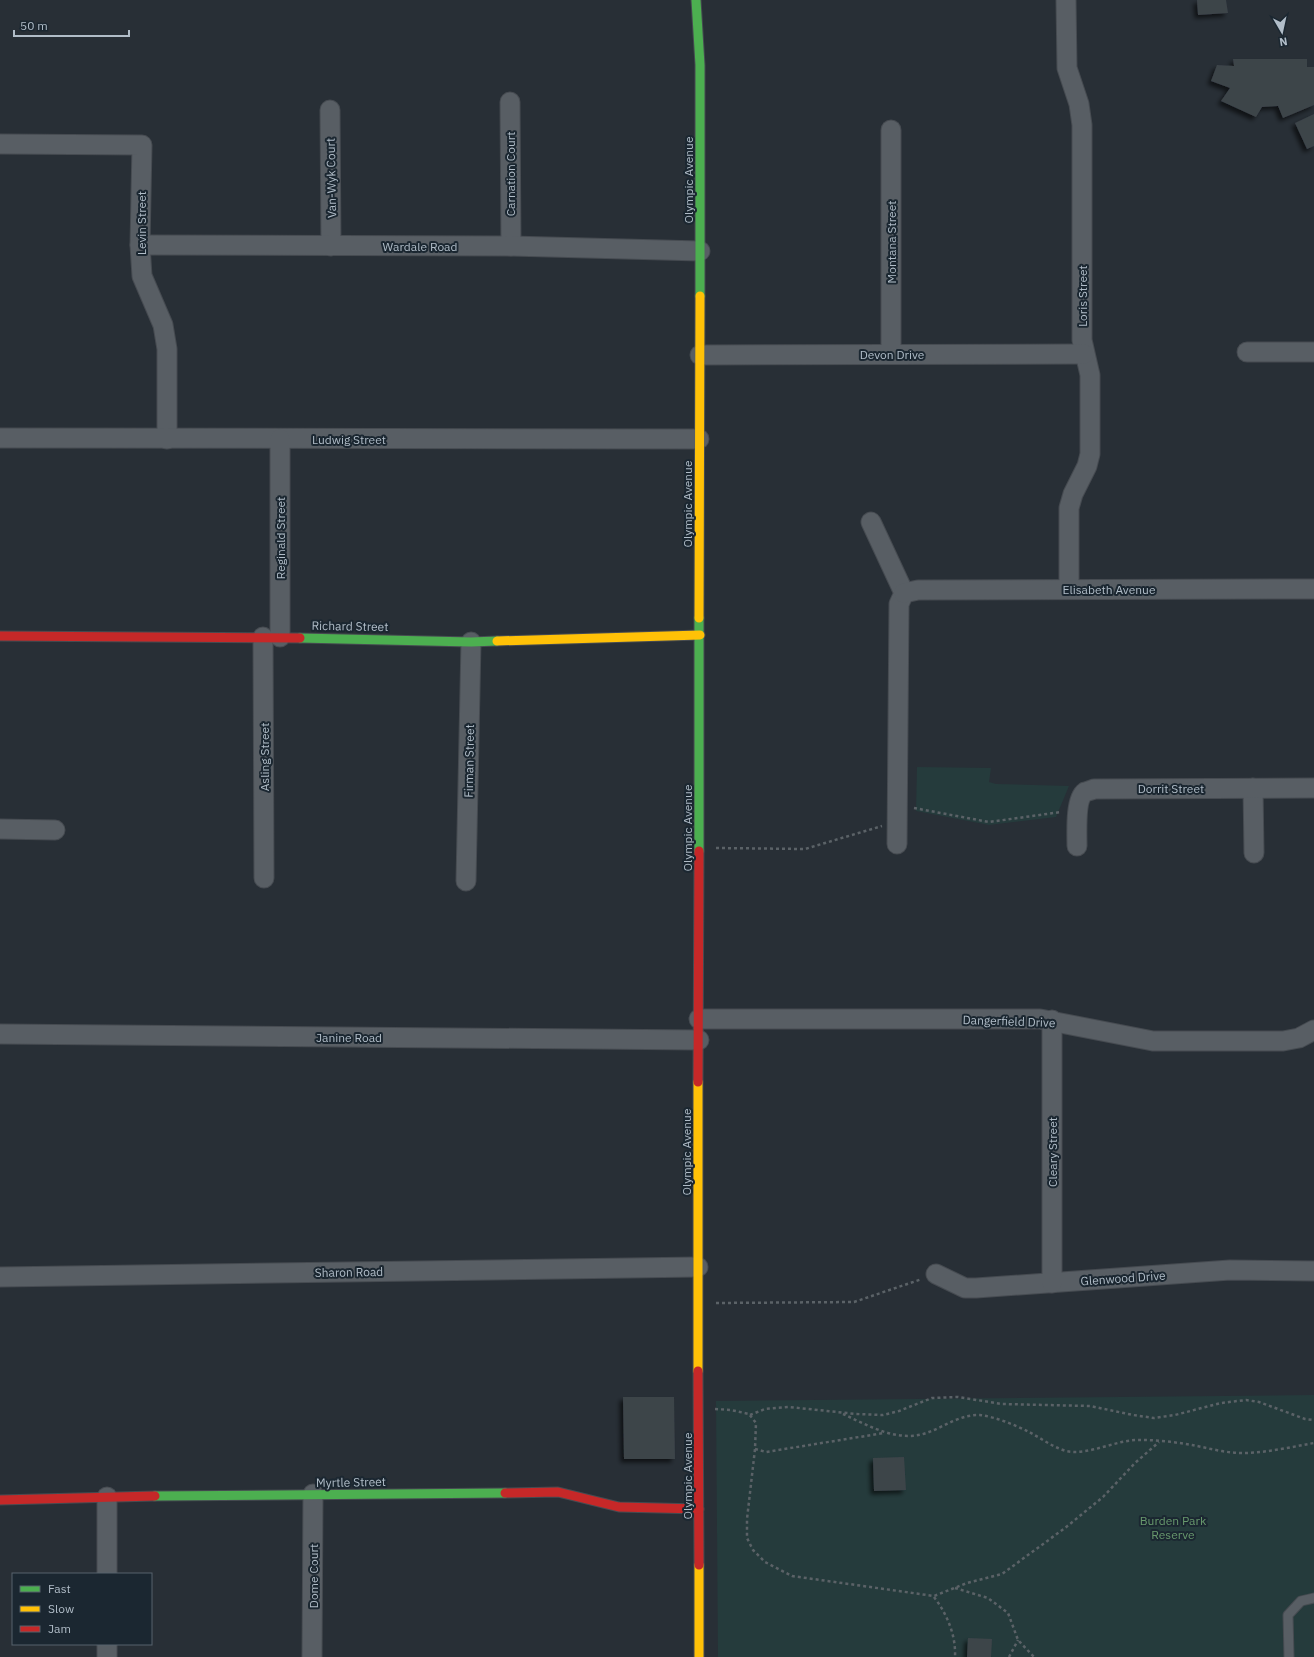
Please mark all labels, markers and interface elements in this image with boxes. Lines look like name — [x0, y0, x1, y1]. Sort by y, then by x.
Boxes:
scale bar — [14, 12, 129, 38]
north arrow — [1262, 12, 1302, 52]
text: 50 m — [20, 18, 48, 33]
text: N — [1279, 34, 1289, 49]
street label: Carnation Court — [503, 132, 518, 216]
street label: Olympic Avenue — [681, 136, 696, 224]
street label: Van-Wyk Court — [323, 138, 339, 218]
street label: Levin Street — [134, 191, 149, 255]
street label: Montana Street — [884, 201, 899, 283]
street label: Wardale Road — [383, 239, 457, 254]
street label: Loris Street — [1075, 265, 1090, 327]
street label: Devon Drive — [860, 347, 925, 362]
street label: Ludwig Street — [312, 432, 386, 447]
street label: Olympic Avenue — [680, 460, 695, 548]
street label: Reginald Street — [273, 497, 288, 579]
street label: Elisabeth Avenue — [1063, 582, 1156, 597]
street label: Richard Street — [311, 618, 389, 634]
street label: Asling Street — [257, 723, 272, 791]
street label: Firman Street — [461, 724, 477, 798]
street label: Dorrit Street — [1138, 781, 1204, 796]
street label: Olympic Avenue — [680, 784, 695, 872]
street label: Dangerfield Drive — [962, 1012, 1056, 1030]
street label: Janine Road — [316, 1030, 382, 1045]
street label: Olympic Avenue — [679, 1108, 694, 1196]
street label: Cleary Street — [1045, 1117, 1060, 1187]
street label: Sharon Road — [315, 1264, 383, 1280]
street label: Glenwood Drive — [1080, 1268, 1166, 1288]
street label: Olympic Avenue — [680, 1432, 695, 1520]
street label: Myrtle Street — [316, 1474, 386, 1490]
park label: Burden Park Reserve — [1140, 1513, 1207, 1542]
street label: Dome Court — [306, 1544, 321, 1608]
legend — [12, 1573, 152, 1645]
text: Fast — [48, 1581, 71, 1596]
text: Slow — [48, 1601, 74, 1616]
text: Jam — [48, 1621, 71, 1636]

